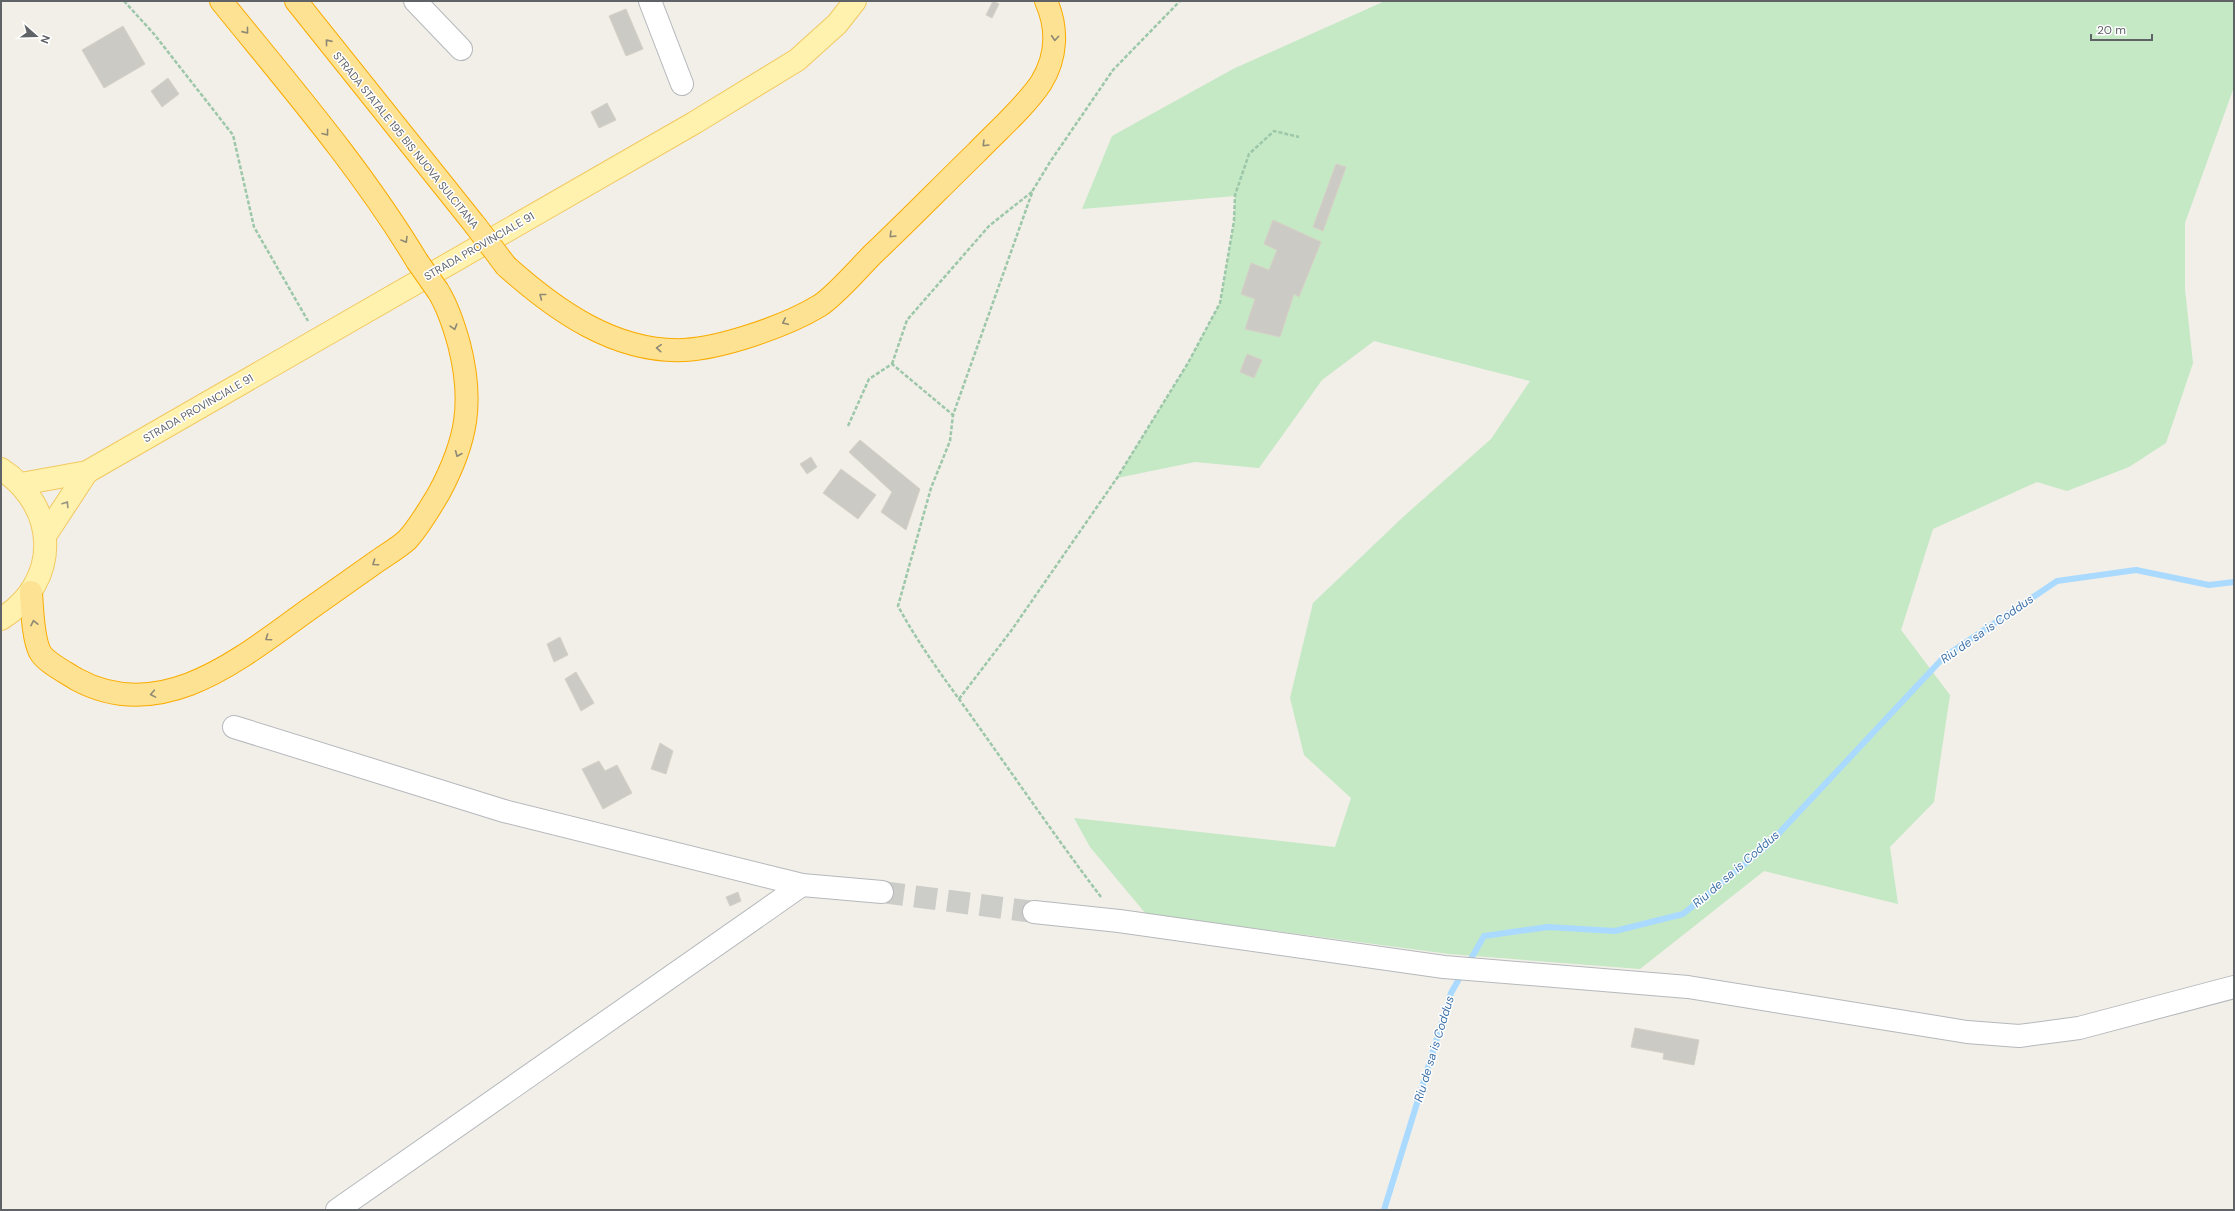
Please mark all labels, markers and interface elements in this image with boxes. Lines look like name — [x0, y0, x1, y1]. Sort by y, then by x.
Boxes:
north arrow — [16, 16, 56, 56]
scale bar — [2091, 16, 2152, 42]
text: 20 m — [2097, 22, 2126, 38]
one-way arrow — [241, 27, 248, 34]
text: N — [37, 33, 53, 46]
one-way arrow — [1050, 35, 1059, 41]
one-way arrow — [326, 39, 333, 46]
street label: STRADA STATALE 195 BIS NUOVA SULCITANA — [330, 49, 482, 231]
one-way arrow — [322, 129, 329, 136]
one-way arrow — [982, 139, 990, 147]
street label: STRADA PROVINCIALE 91 — [421, 209, 537, 283]
one-way arrow — [889, 231, 897, 238]
one-way arrow — [400, 236, 407, 243]
one-way arrow — [539, 293, 546, 300]
one-way arrow — [781, 317, 789, 325]
one-way arrow — [449, 323, 458, 330]
one-way arrow — [656, 344, 662, 353]
street label: STRADA PROVINCIALE 91 — [140, 371, 256, 445]
one-way arrow — [454, 450, 462, 457]
one-way arrow — [61, 501, 69, 508]
one-way arrow — [372, 558, 379, 565]
water label: Riu de sa is Coddus — [1937, 591, 2037, 667]
one-way arrow — [30, 620, 38, 626]
one-way arrow — [266, 633, 273, 640]
one-way arrow — [150, 690, 156, 698]
water label: Riu de sa is Coddus — [1689, 827, 1783, 911]
water label: Riu de sa is Coddus — [1410, 994, 1458, 1104]

